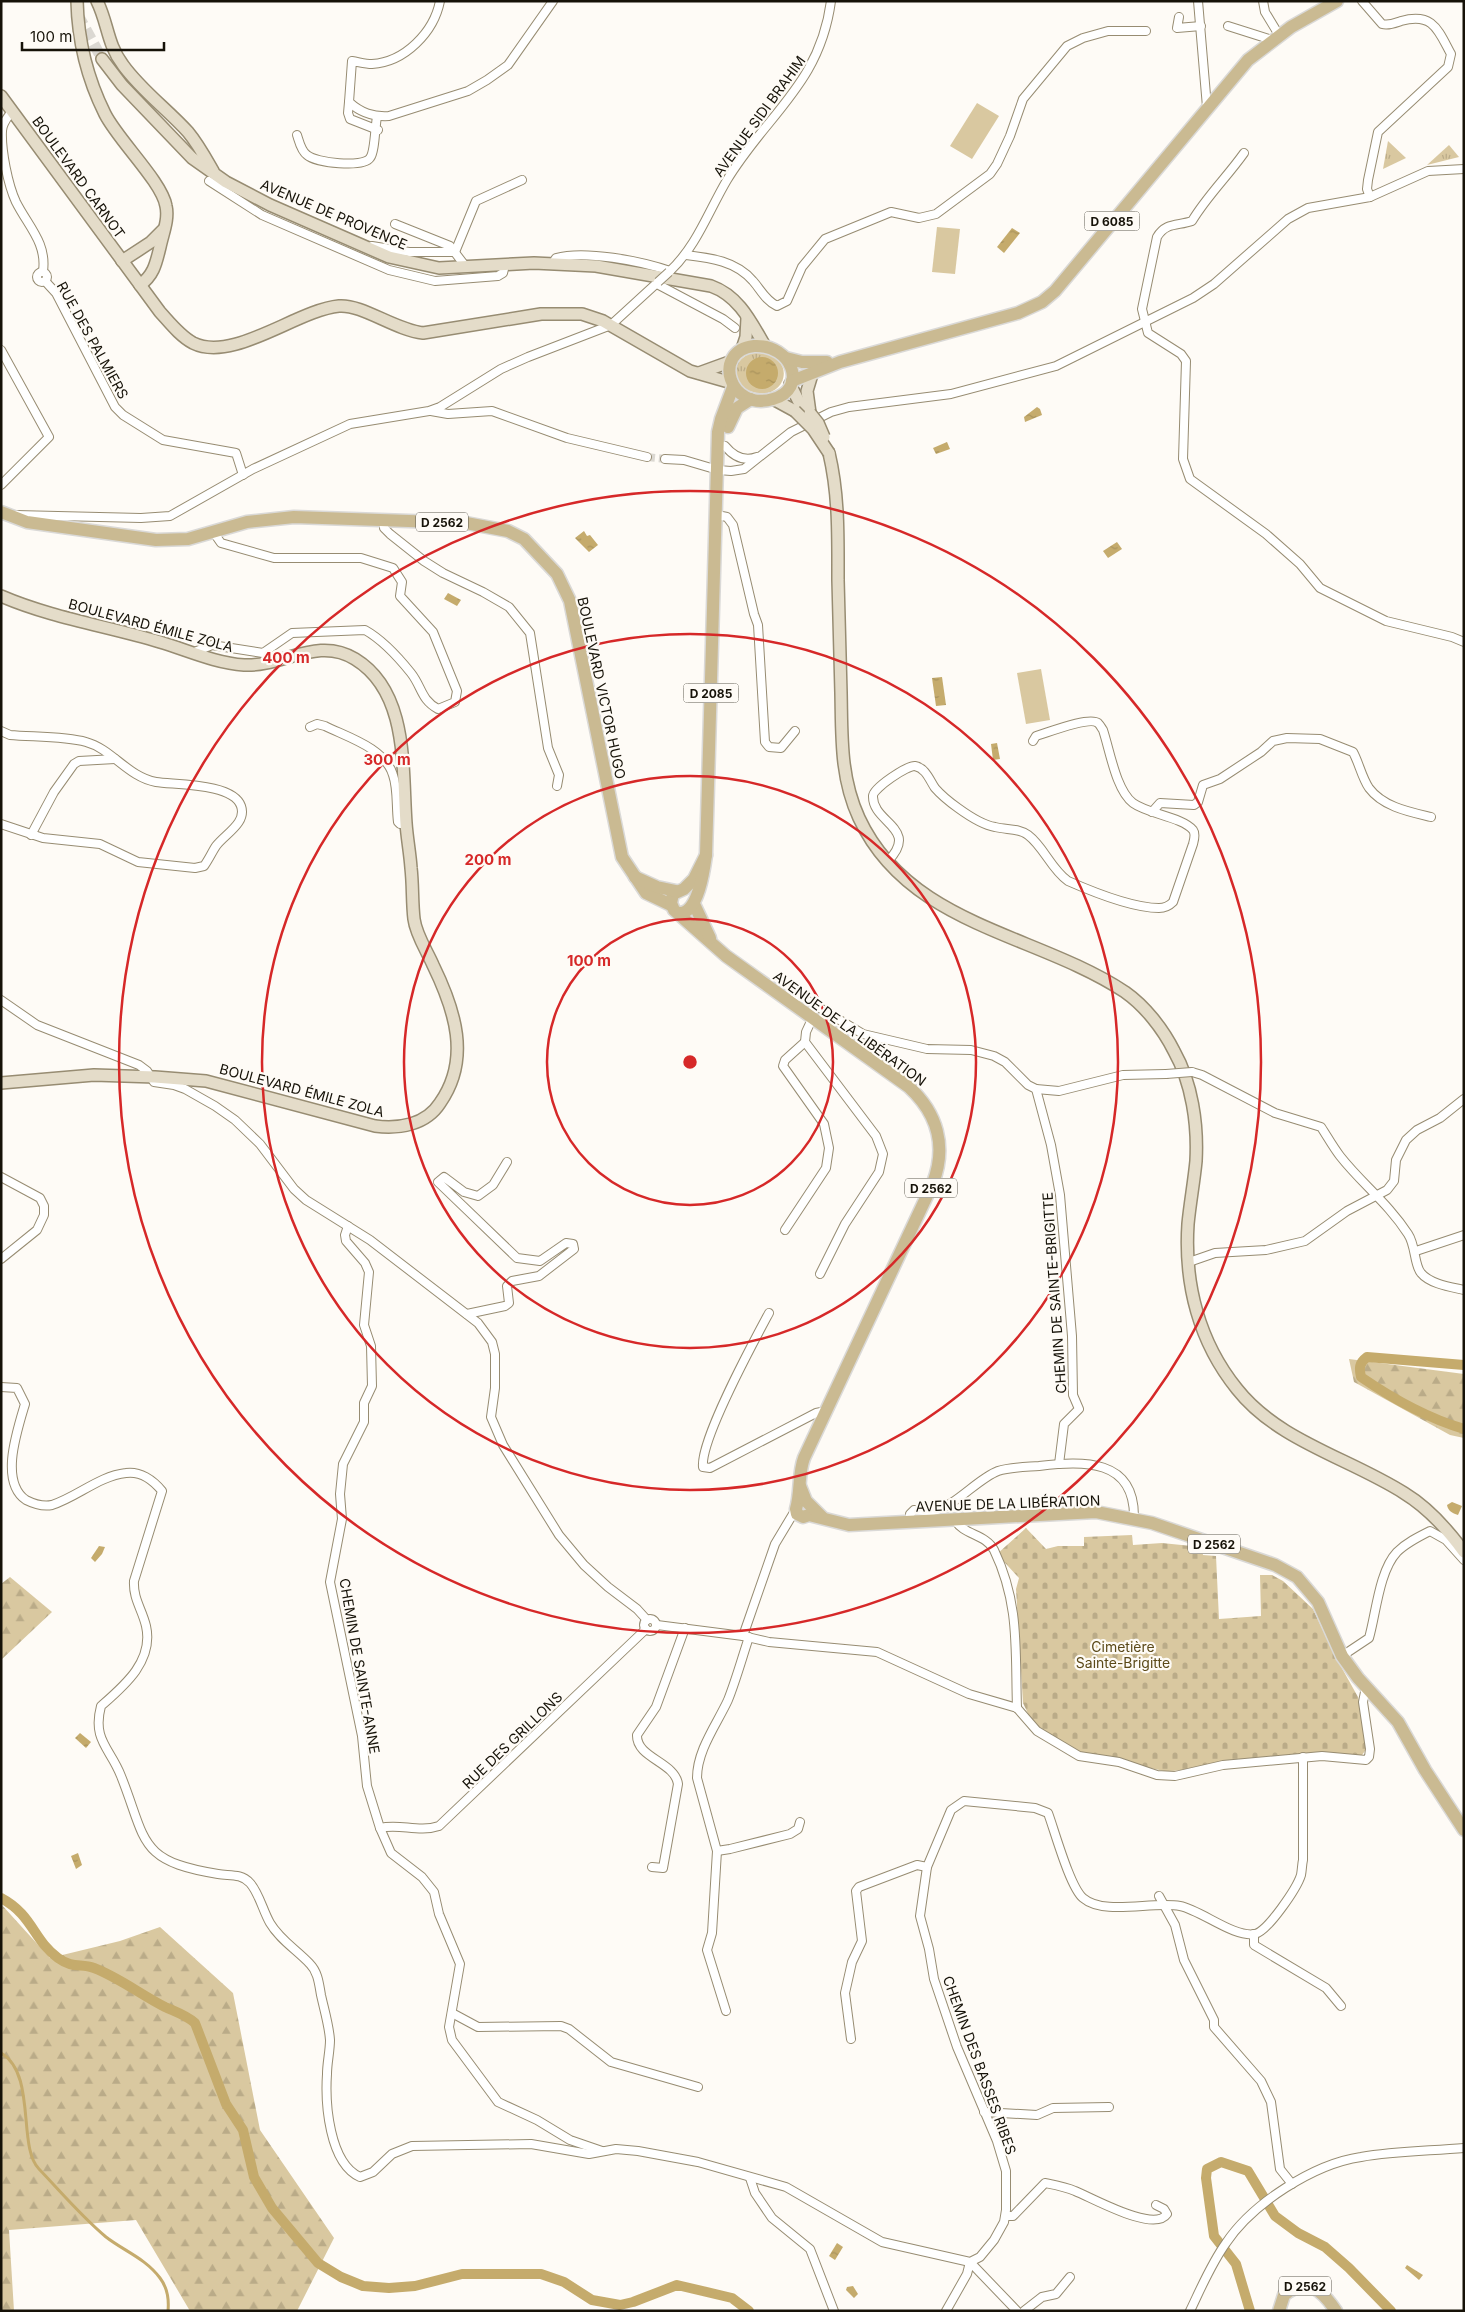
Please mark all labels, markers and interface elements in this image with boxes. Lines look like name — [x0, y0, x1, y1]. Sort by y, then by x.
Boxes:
scale bar — [22, 20, 165, 52]
text: 100 m — [30, 27, 72, 46]
street label: AVENUE SIDI BRAHIM — [709, 52, 809, 180]
street label: BOULEVARD CARNOT — [29, 113, 129, 241]
street label: AVENUE DE PROVENCE — [258, 175, 410, 253]
road number: D 6085 — [1084, 212, 1140, 230]
street label: RUE DES PALMIERS — [54, 278, 132, 402]
road number: D 2562 — [416, 512, 468, 532]
street label: BOULEVARD ÉMILE ZOLA — [67, 595, 235, 655]
street label: BOULEVARD VICTOR HUGO — [574, 595, 630, 781]
text: 400 m — [262, 648, 310, 667]
road number: D 2085 — [684, 684, 738, 702]
text: 300 m — [363, 750, 411, 769]
text: 200 m — [465, 850, 511, 869]
text: 100 m — [567, 951, 611, 970]
street label: AVENUE DE LA LIBÉRATION — [770, 967, 930, 1089]
centre of rings — [681, 1053, 699, 1071]
street label: BOULEVARD ÉMILE ZOLA — [218, 1060, 386, 1120]
road number: D 2562 — [905, 1178, 957, 1198]
street label: CHEMIN DE SAINTE-BRIGITTE — [1038, 1192, 1070, 1394]
street label: AVENUE DE LA LIBÉRATION — [915, 1491, 1101, 1515]
road number: D 2562 — [1188, 1535, 1240, 1554]
street label: CHEMIN DE SAINTE-ANNE — [336, 1577, 384, 1755]
park label: Cimetière Sainte-Brigitte — [1076, 1638, 1170, 1671]
street label: RUE DES GRILLONS — [459, 1688, 565, 1792]
street label: CHEMIN DES BASSES RIBES — [940, 1973, 1020, 2157]
road number: D 2562 — [1279, 2276, 1331, 2296]

